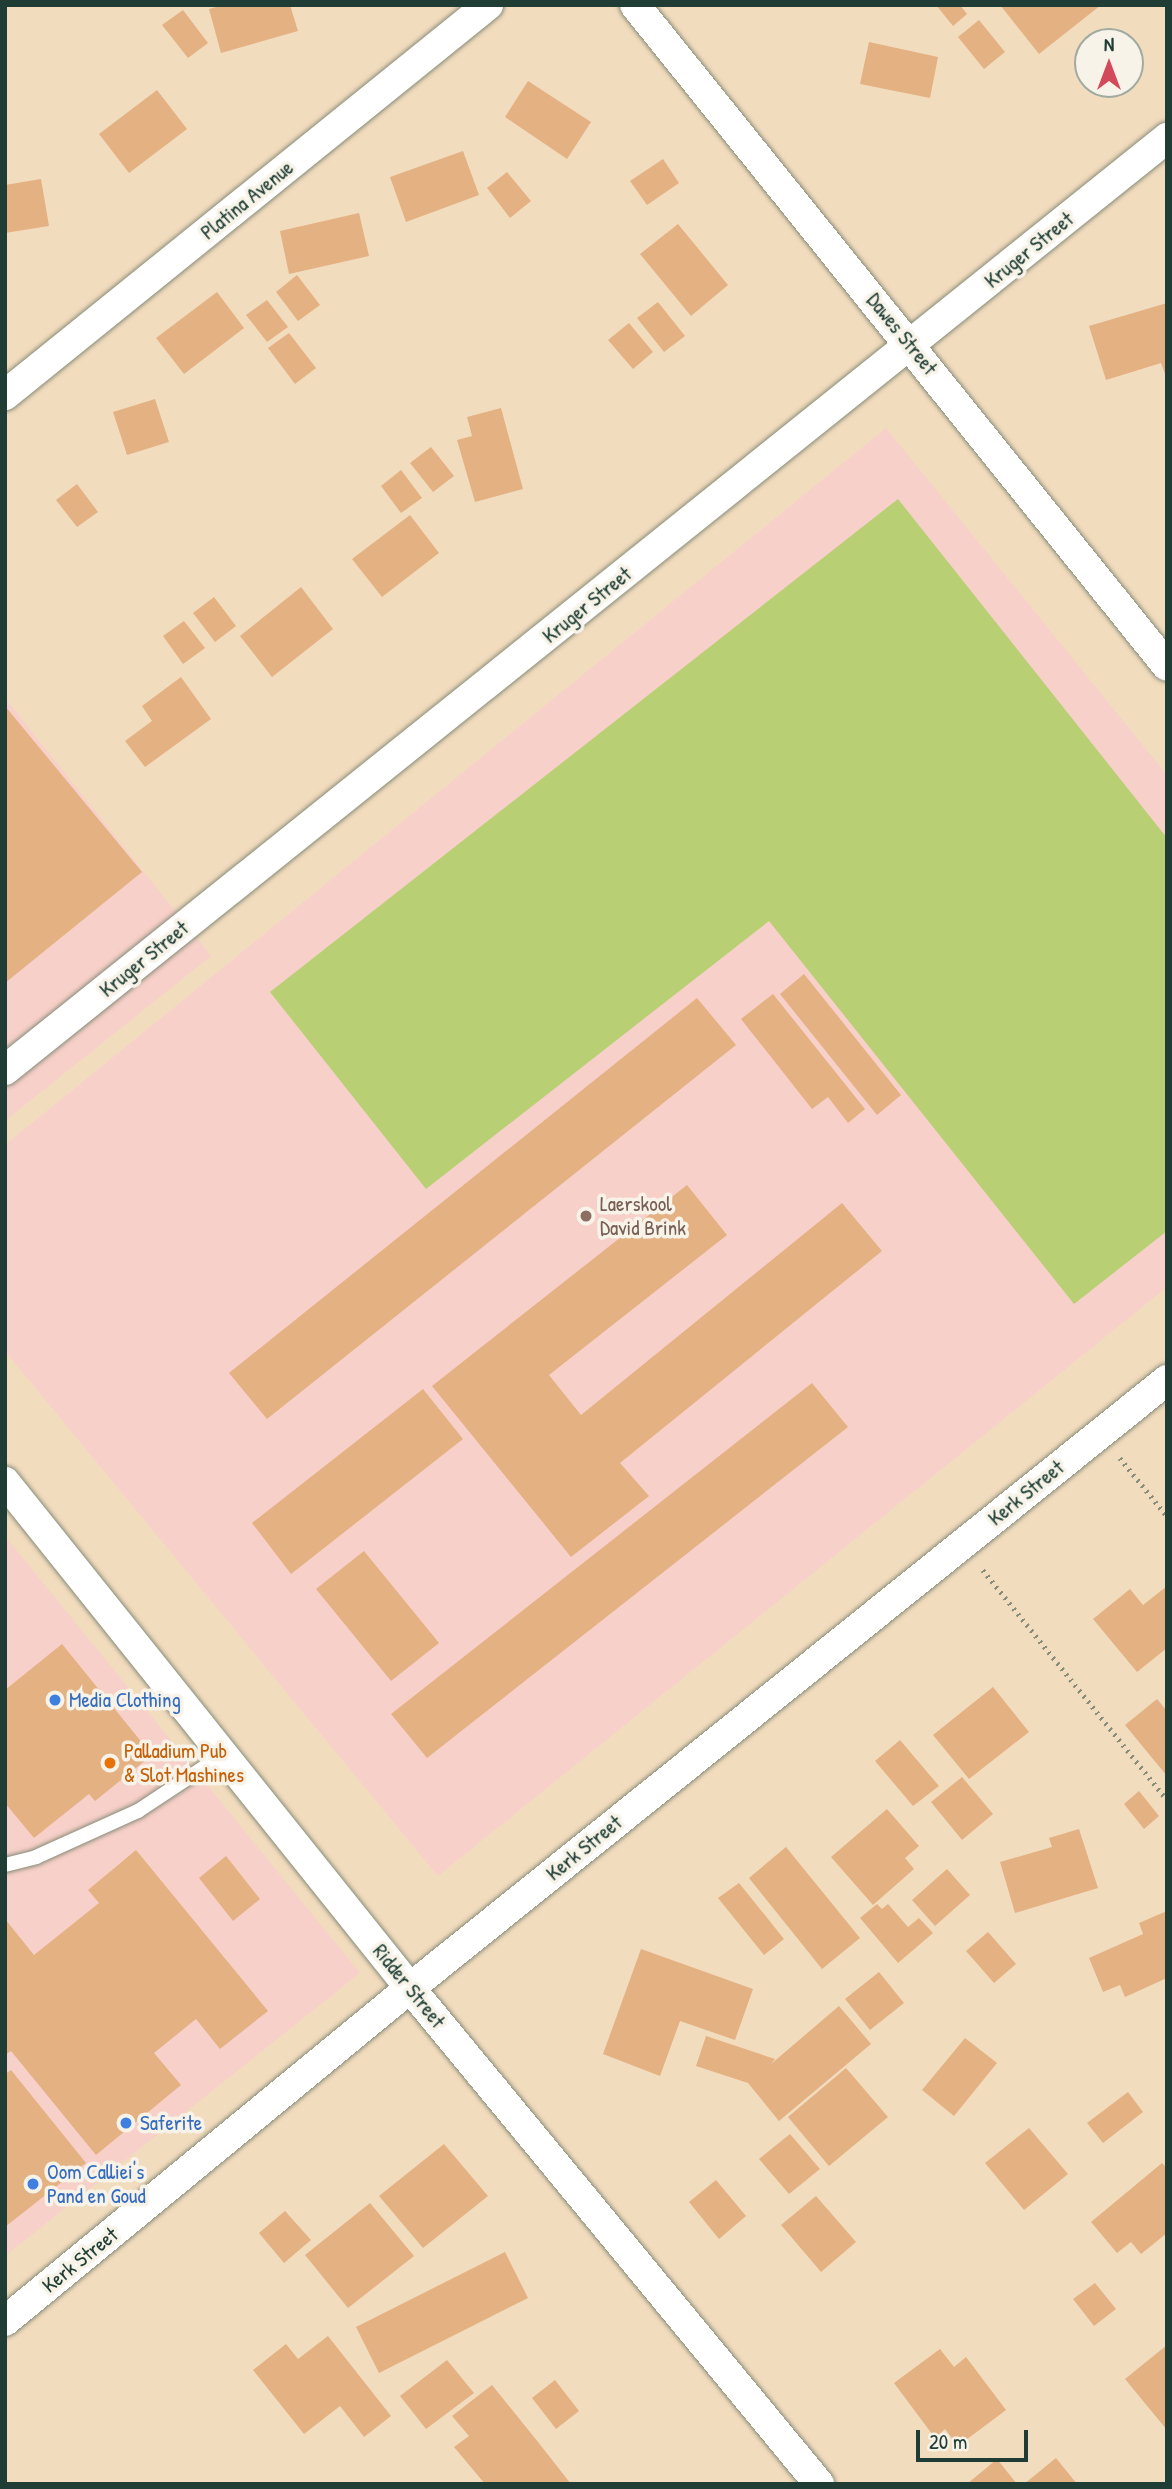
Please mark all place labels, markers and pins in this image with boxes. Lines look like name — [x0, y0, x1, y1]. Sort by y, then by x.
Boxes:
place label: Laerskool David Brink — [600, 1191, 686, 1241]
marker: Laerskool David Brink — [578, 1208, 594, 1224]
place label: Media Clothing — [69, 1687, 181, 1713]
marker: Media Clothing — [47, 1692, 63, 1708]
place label: Palladium Pub & Slot Mashines — [124, 1738, 244, 1788]
marker: Palladium Pub & Slot Mashines — [102, 1755, 118, 1771]
place label: Saferite — [140, 2110, 202, 2136]
marker: Saferite — [118, 2115, 134, 2131]
place label: Oom Calliei's Pand en Goud — [47, 2159, 146, 2209]
marker: Oom Calliei's Pand en Goud — [25, 2176, 41, 2192]

